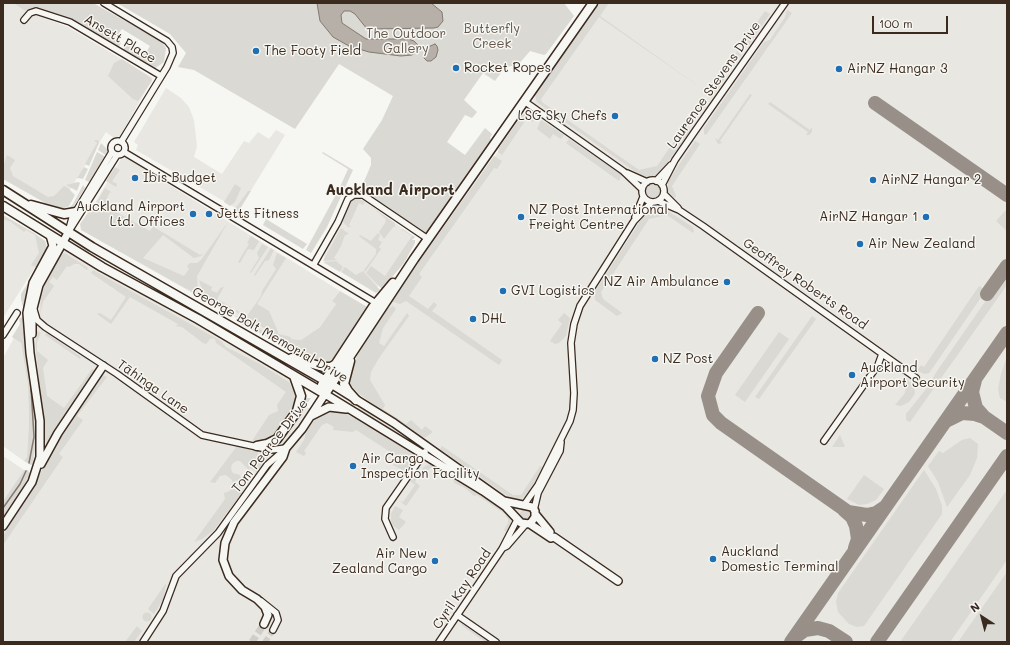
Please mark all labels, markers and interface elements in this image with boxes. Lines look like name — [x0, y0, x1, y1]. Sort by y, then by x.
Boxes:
scale bar — [874, 8, 950, 34]
street label: Ansett Place — [81, 11, 159, 67]
text: 100 m — [879, 15, 913, 31]
street label: Laurence Stevens Drive — [664, 18, 764, 152]
park label: Butterfly Creek — [464, 21, 520, 52]
park label: The Outdoor Gallery — [366, 26, 446, 57]
place label: The Footy Field — [264, 43, 361, 59]
marker: The Footy Field — [251, 46, 261, 56]
place label: Rocket Ropes — [464, 60, 551, 76]
place label: AirNZ Hangar 3 — [847, 61, 948, 77]
marker: Rocket Ropes — [451, 63, 461, 73]
marker: AirNZ Hangar 3 — [834, 64, 844, 74]
place label: LSG Sky Chefs — [518, 108, 607, 124]
marker: LSG Sky Chefs — [610, 111, 620, 121]
place label: Ibis Budget — [143, 170, 216, 186]
place label: AirNZ Hangar 2 — [881, 172, 981, 188]
marker: Ibis Budget — [130, 173, 140, 183]
marker: AirNZ Hangar 2 — [868, 175, 878, 185]
district label: Auckland Airport — [325, 181, 455, 199]
place label: Auckland Airport Ltd. Offices — [76, 199, 185, 230]
place label: NZ Post International Freight Centre — [529, 202, 668, 233]
place label: Jetts Fitness — [217, 206, 299, 222]
marker: Auckland Airport Ltd. Offices — [188, 209, 198, 219]
marker: Jetts Fitness — [204, 209, 214, 219]
place label: AirNZ Hangar 1 — [819, 209, 918, 225]
marker: NZ Post International Freight Centre — [516, 212, 526, 222]
marker: AirNZ Hangar 1 — [921, 212, 931, 222]
street label: Geoffrey Roberts Road — [740, 235, 870, 333]
place label: Air New Zealand — [868, 236, 975, 252]
marker: Air New Zealand — [855, 239, 865, 249]
place label: NZ Air Ambulance — [604, 274, 719, 290]
marker: NZ Air Ambulance — [722, 277, 732, 287]
place label: GVI Logistics — [511, 283, 595, 299]
street label: George Bolt Memorial Drive — [189, 284, 351, 386]
marker: GVI Logistics — [498, 286, 508, 296]
place label: DHL — [481, 311, 506, 327]
marker: DHL — [468, 314, 478, 324]
place label: NZ Post — [663, 351, 713, 367]
marker: NZ Post — [650, 354, 660, 364]
street label: Tāhinga Lane — [114, 357, 192, 417]
place label: Auckland Airport Security — [860, 360, 965, 391]
marker: Auckland Airport Security — [847, 370, 857, 380]
street label: Tom Pearce Drive — [229, 396, 311, 496]
place label: Air Cargo Inspection Facility — [361, 451, 479, 482]
marker: Air Cargo Inspection Facility — [348, 461, 358, 471]
place label: Auckland Domestic Terminal — [721, 544, 839, 575]
place label: Air New Zealand Cargo — [332, 546, 427, 577]
street label: Cyril Kay Road — [429, 546, 495, 632]
marker: Auckland Domestic Terminal — [708, 554, 718, 564]
marker: Air New Zealand Cargo — [430, 556, 440, 566]
north arrow — [962, 597, 1002, 637]
text: N — [967, 598, 982, 615]

